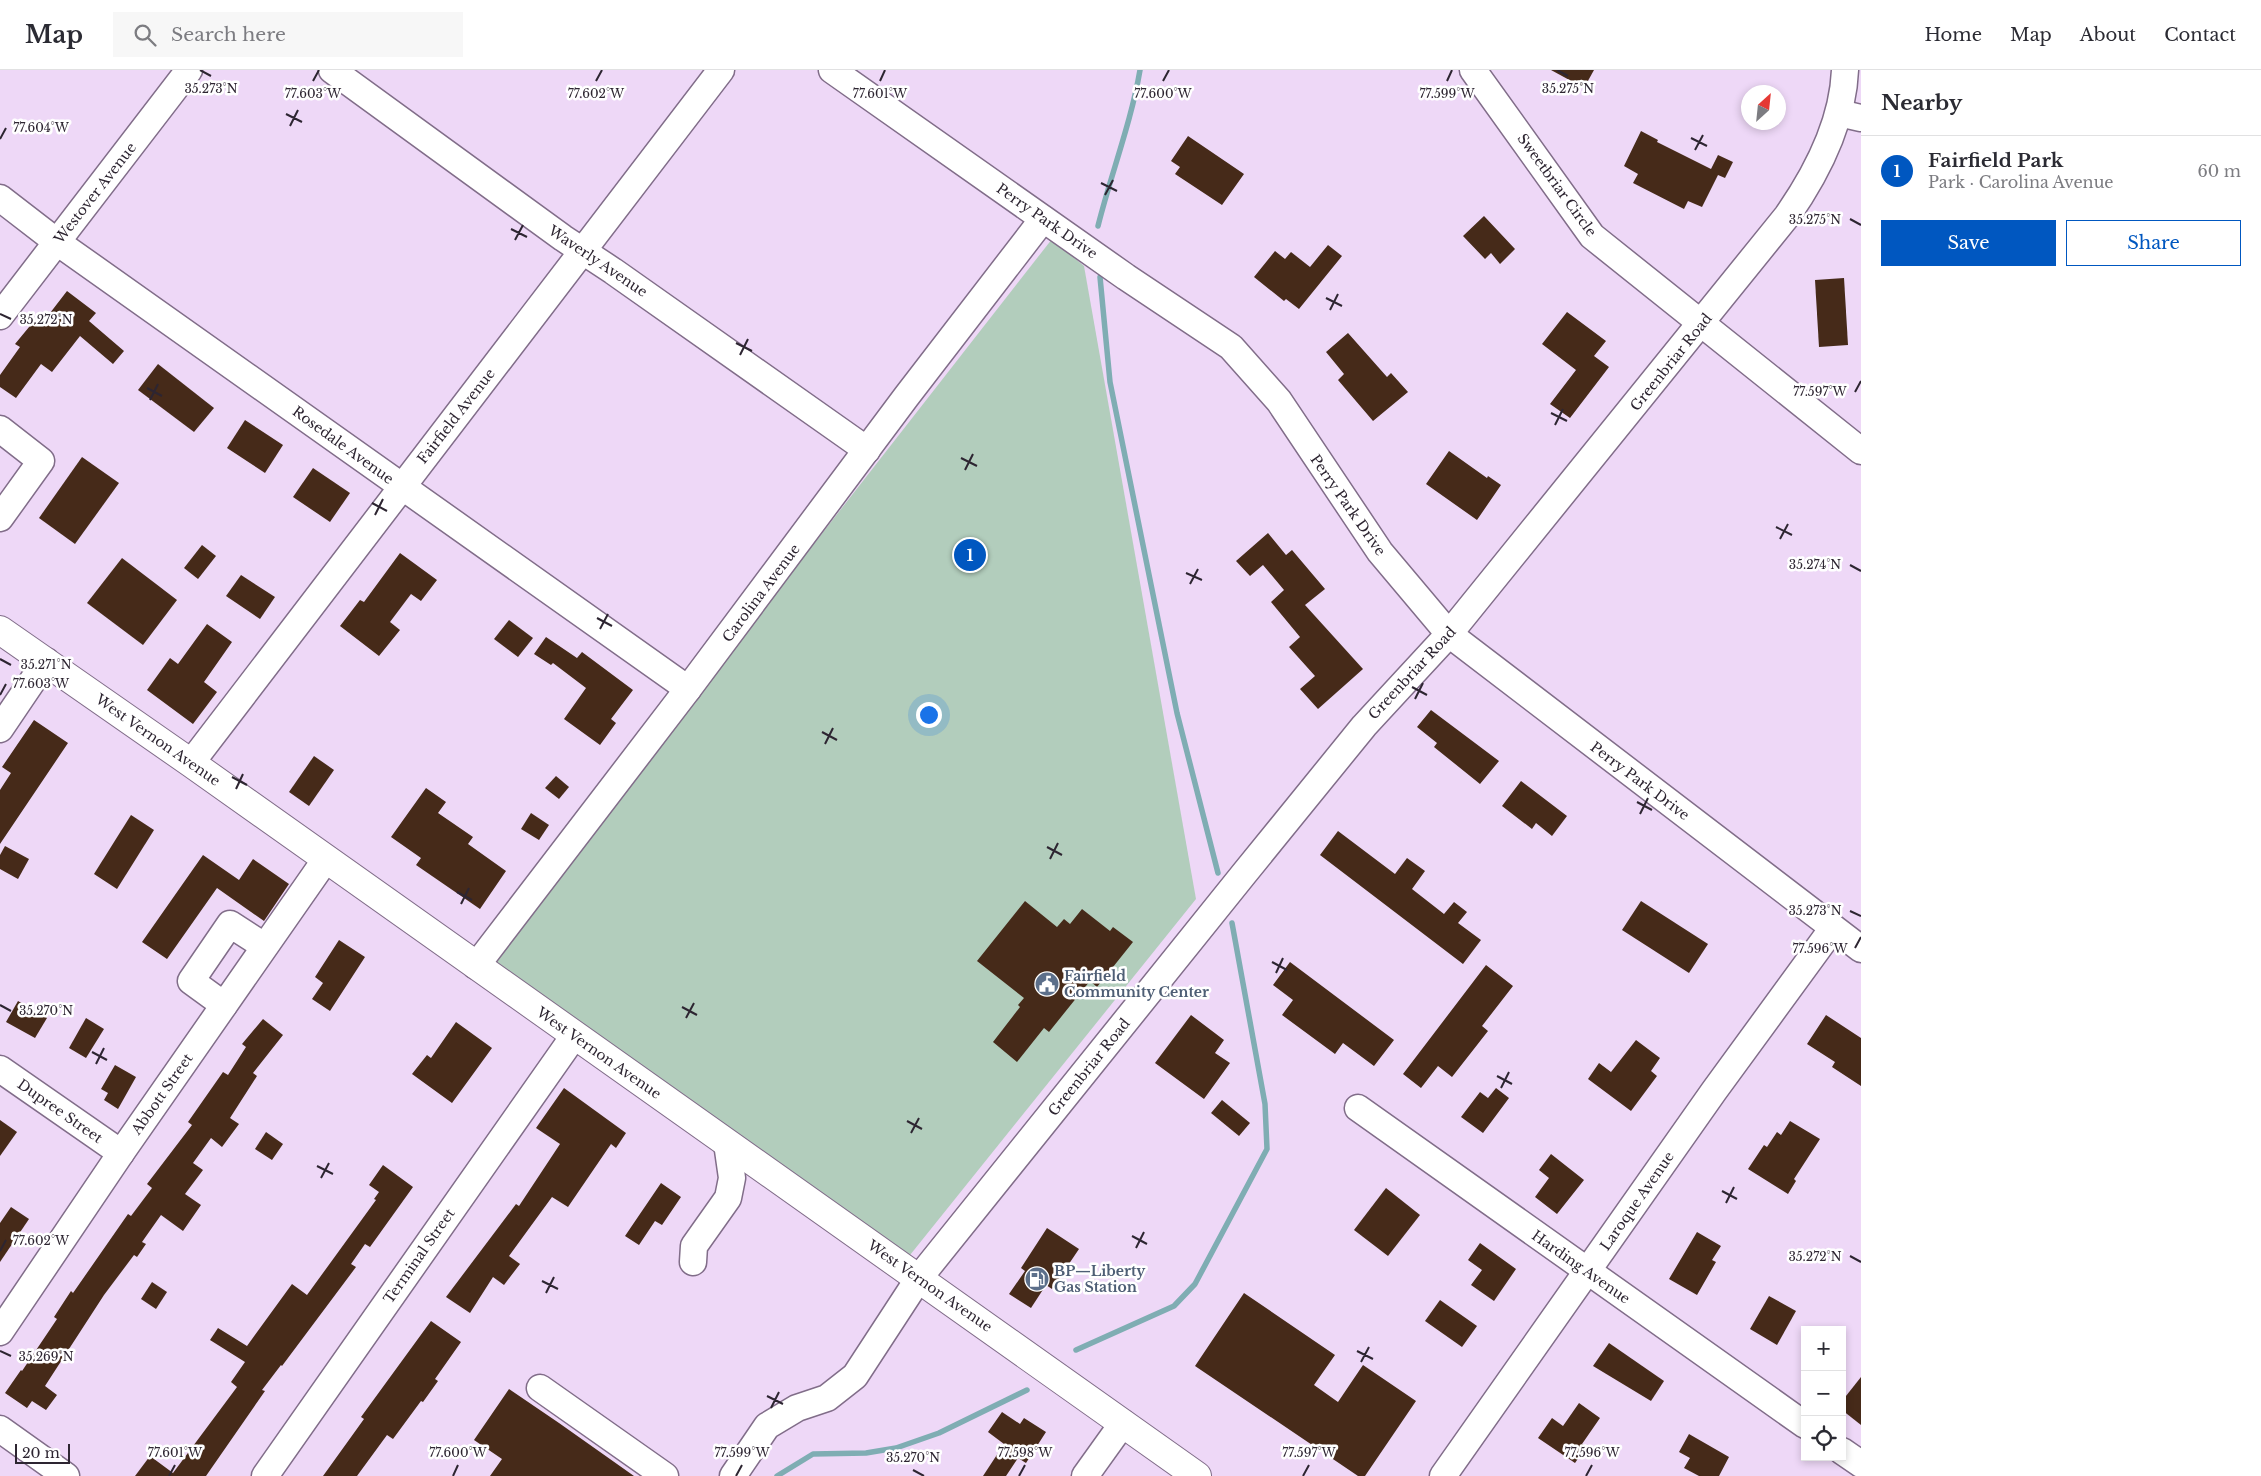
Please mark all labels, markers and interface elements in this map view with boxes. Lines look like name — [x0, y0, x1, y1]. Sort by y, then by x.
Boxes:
search box — [113, 12, 463, 57]
text: Map — [25, 20, 83, 49]
icon: search — [131, 21, 159, 49]
text: Search here — [171, 23, 286, 46]
text: Home — [1924, 24, 1982, 46]
text: Map — [2010, 24, 2052, 46]
text: About — [2080, 24, 2136, 46]
text: Contact — [2164, 24, 2236, 46]
text: 35.273°N — [184, 81, 238, 96]
text: 35.275°N — [1542, 81, 1594, 96]
north arrow — [1741, 85, 1786, 130]
text: 77.603°W — [285, 86, 342, 101]
text: 77.602°W — [568, 86, 625, 101]
text: 77.601°W — [853, 86, 908, 101]
text: 77.600°W — [1134, 86, 1193, 101]
text: 77.599°W — [1419, 86, 1475, 101]
text: Nearby — [1881, 90, 1962, 116]
text: 77.604°W — [13, 120, 70, 135]
street label: Sweetbriar Circle — [1514, 130, 1600, 240]
street label: Westover Avenue — [49, 139, 140, 248]
text: Fairfield Park — [1928, 149, 2064, 172]
text: 1 — [1894, 161, 1900, 181]
text: 60 m — [2198, 161, 2241, 181]
text: Park · Carolina Avenue — [1928, 172, 2114, 192]
street label: Perry Park Drive — [993, 179, 1101, 263]
text: 35.275°N — [1789, 212, 1841, 227]
button: Save — [1881, 220, 2056, 266]
button: Share — [2066, 220, 2241, 266]
street label: Waverly Avenue — [544, 221, 651, 301]
street label: Greenbriar Road — [1626, 309, 1716, 414]
text: 35.272°N — [19, 312, 73, 327]
street label: Fairfield Avenue — [413, 365, 499, 467]
text: 77.597°W — [1793, 384, 1848, 399]
street label: Rosedale Avenue — [289, 402, 397, 488]
street label: Perry Park Drive — [1306, 451, 1390, 559]
pin: 1 — [954, 536, 986, 574]
street label: Carolina Avenue — [718, 540, 804, 646]
text: 35.274°N — [1789, 557, 1841, 572]
street label: Greenbriar Road — [1364, 622, 1460, 723]
text: 35.271°N — [20, 657, 72, 672]
text: 77.603°W — [13, 676, 70, 691]
street label: West Vernon Avenue — [91, 690, 224, 790]
your location — [916, 702, 942, 728]
street label: Perry Park Drive — [1587, 738, 1693, 824]
text: 35.273°N — [1788, 903, 1842, 918]
text: 77.596°W — [1792, 941, 1848, 956]
place label: Fairfield Community Center — [1064, 967, 1209, 1001]
public building icon: Fairfield Community Center — [1034, 971, 1060, 997]
text: 35.270°N — [19, 1003, 73, 1018]
street label: West Vernon Avenue — [532, 1003, 665, 1103]
street label: Greenbriar Road — [1044, 1014, 1134, 1119]
street label: Abbott Street — [127, 1049, 197, 1139]
street label: Dupree Street — [14, 1075, 107, 1147]
street label: Laroque Avenue — [1596, 1148, 1678, 1254]
street label: Terminal Street — [379, 1204, 459, 1307]
street label: Harding Avenue — [1528, 1226, 1634, 1308]
text: 77.602°W — [13, 1233, 70, 1248]
street label: West Vernon Avenue — [863, 1236, 996, 1336]
text: 35.272°N — [1788, 1249, 1842, 1264]
place label: BP—Liberty Gas Station — [1054, 1262, 1146, 1296]
fuel station icon: BP—Liberty Gas Station — [1024, 1266, 1050, 1292]
map controls — [1801, 1326, 1846, 1461]
button: + — [1801, 1326, 1846, 1371]
text: 35.269°N — [18, 1349, 74, 1364]
button: − — [1801, 1371, 1846, 1416]
button: locate — [1801, 1416, 1846, 1461]
scale bar — [15, 1441, 70, 1464]
text: 20 m — [22, 1444, 60, 1462]
text: 77.601°W — [148, 1445, 203, 1460]
text: 77.600°W — [429, 1445, 488, 1460]
text: 77.599°W — [714, 1445, 770, 1460]
text: 77.598°W — [998, 1445, 1053, 1460]
text: 77.597°W — [1282, 1445, 1337, 1460]
text: 77.596°W — [1564, 1445, 1620, 1460]
text: 35.270°N — [886, 1450, 940, 1465]

